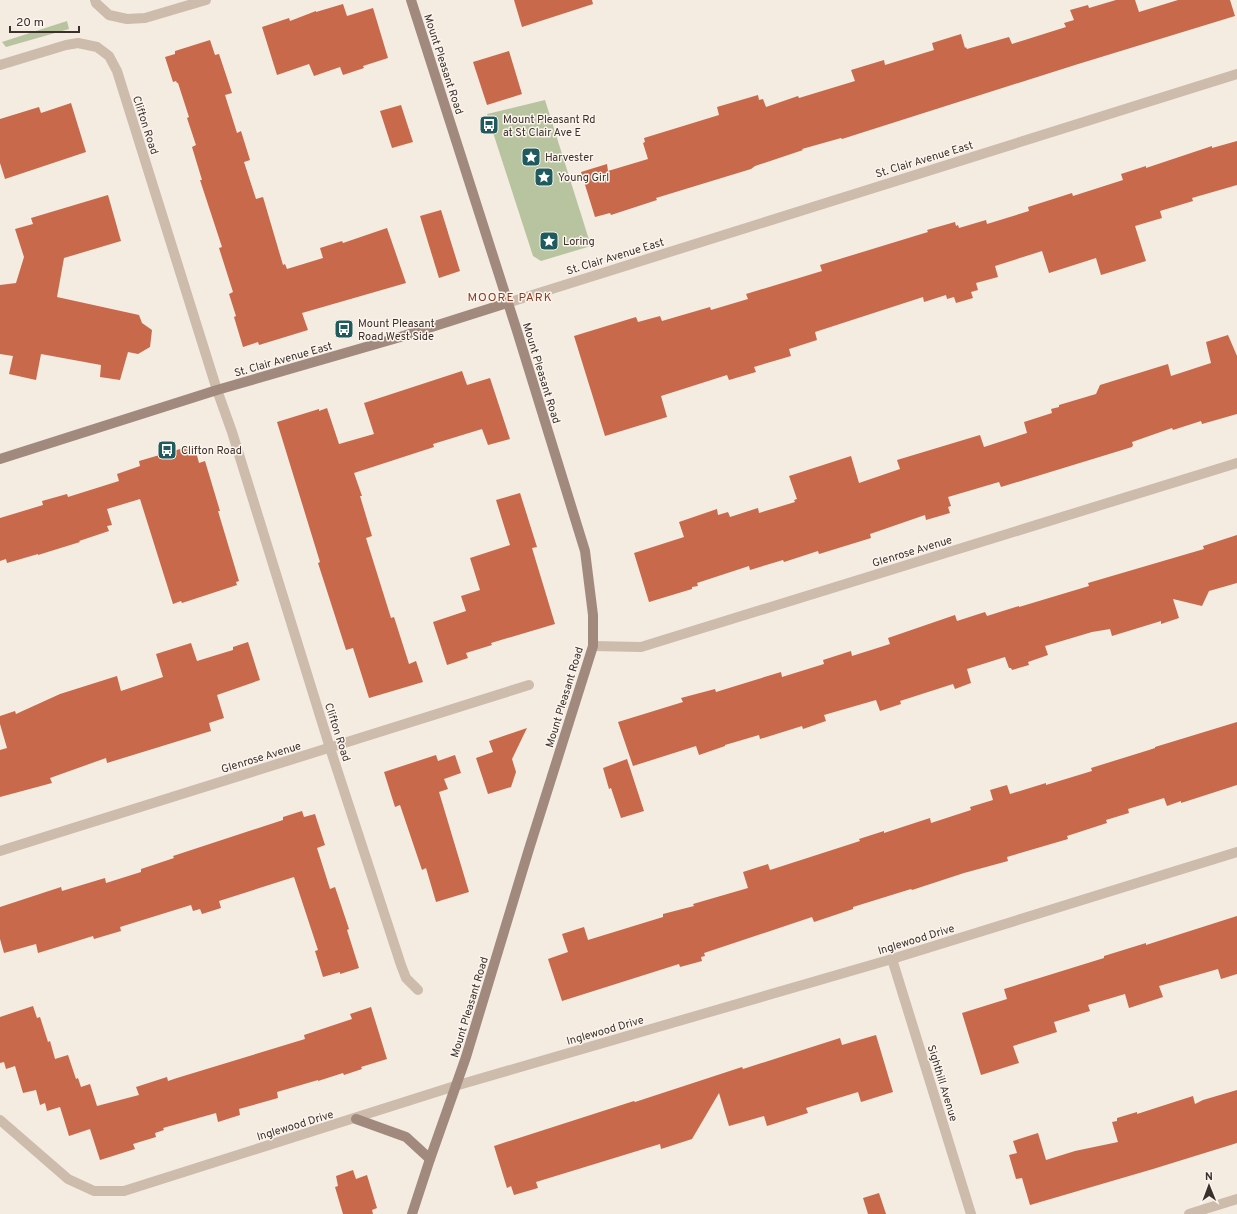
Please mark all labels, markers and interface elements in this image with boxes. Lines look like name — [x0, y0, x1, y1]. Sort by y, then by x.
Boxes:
scale bar — [10, 8, 79, 34]
street label: Mount Pleasant Road — [420, 12, 466, 116]
text: 20 m — [16, 15, 44, 31]
street label: Clifton Road — [129, 94, 161, 156]
place label: Mount Pleasant Rd at St Clair Ave E — [503, 113, 595, 140]
bus stop icon: Mount Pleasant Rd at St Clair Ave E — [478, 114, 500, 136]
street label: St. Clair Avenue East — [874, 138, 975, 181]
place icon: Harvester — [520, 146, 542, 168]
place label: Harvester — [545, 151, 594, 165]
place icon: Young Girl — [533, 166, 555, 188]
place label: Young Girl — [558, 171, 609, 185]
place icon: Loring — [538, 230, 560, 252]
place label: Loring — [563, 235, 595, 249]
street label: St. Clair Avenue East — [565, 235, 666, 278]
district label: MOORE PARK — [467, 290, 553, 306]
place label: Mount Pleasant Road West Side — [358, 317, 435, 344]
bus stop icon: Mount Pleasant Road West Side — [333, 318, 355, 340]
street label: Mount Pleasant Road — [519, 321, 563, 425]
street label: St. Clair Avenue East — [233, 339, 334, 381]
bus stop icon: Clifton Road — [156, 439, 178, 461]
place label: Clifton Road — [181, 444, 242, 458]
street label: Glenrose Avenue — [871, 533, 954, 571]
street label: Mount Pleasant Road — [543, 645, 587, 749]
street label: Clifton Road — [321, 701, 353, 763]
street label: Glenrose Avenue — [220, 739, 303, 777]
street label: Inglewood Drive — [876, 922, 956, 958]
street label: Mount Pleasant Road — [448, 955, 492, 1059]
street label: Inglewood Drive — [565, 1013, 646, 1049]
street label: Sighthill Avenue — [924, 1043, 960, 1123]
street label: Inglewood Drive — [255, 1108, 335, 1144]
north arrow — [1189, 1166, 1229, 1206]
text: N — [1205, 1170, 1213, 1184]

